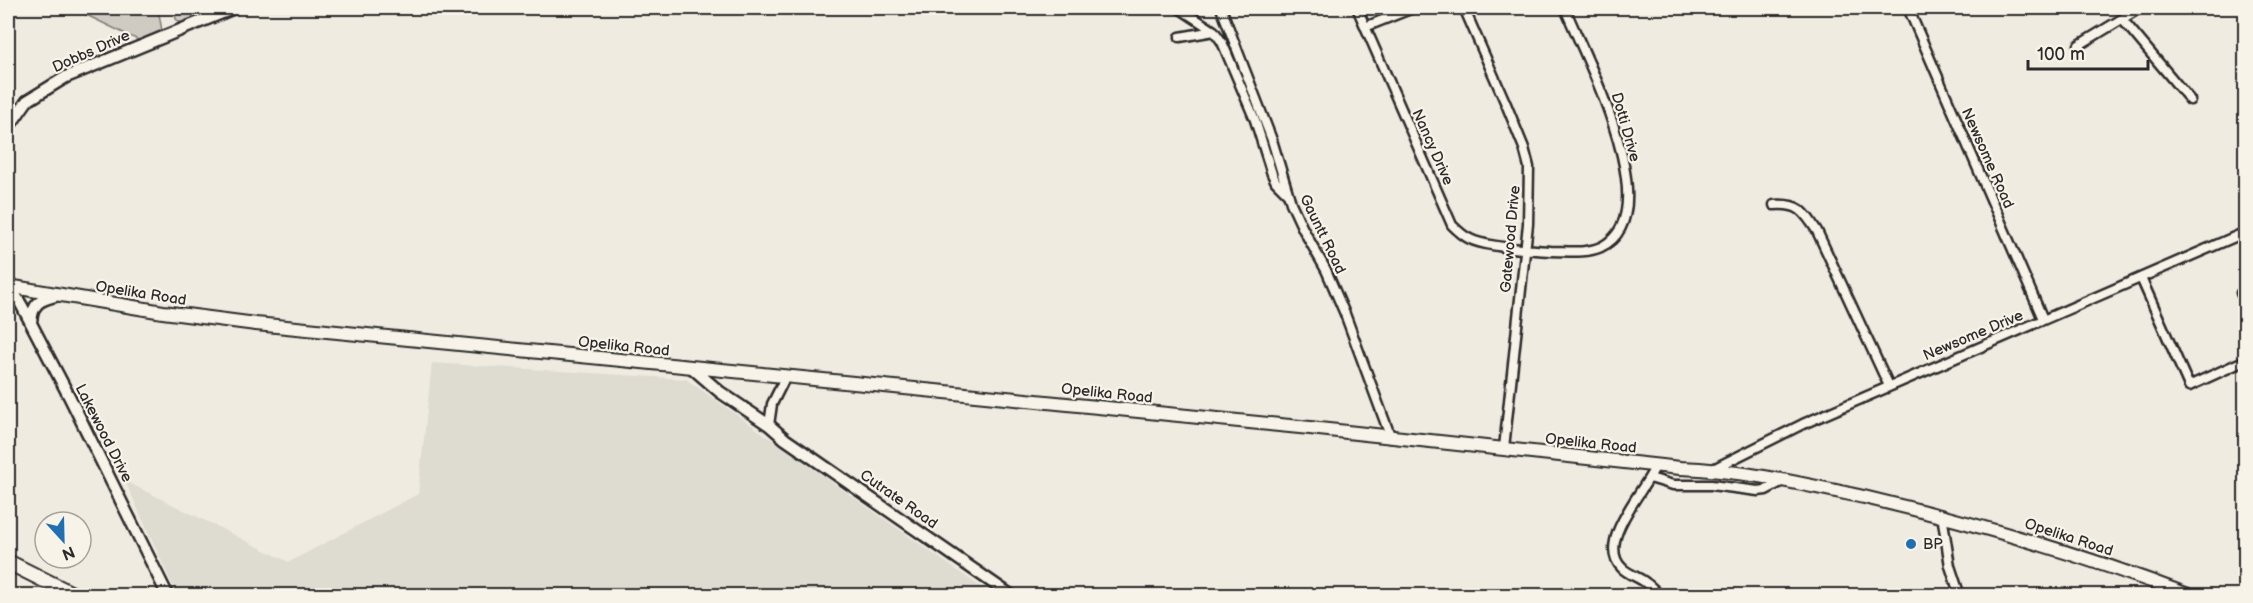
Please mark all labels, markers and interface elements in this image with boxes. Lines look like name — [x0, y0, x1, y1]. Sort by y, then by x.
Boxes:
street label: Dobbs Drive — [49, 26, 133, 77]
scale bar — [2028, 33, 2148, 71]
text: 100 m — [2037, 44, 2085, 65]
street label: Dotti Drive — [1607, 90, 1644, 164]
street label: Newsome Road — [1957, 105, 2018, 211]
street label: Nancy Drive — [1407, 106, 1458, 188]
street label: Gatewood Drive — [1496, 184, 1525, 294]
street label: Gauntt Road — [1295, 191, 1350, 277]
street label: Opelika Road — [94, 277, 188, 310]
street label: Newsome Drive — [1920, 306, 2026, 365]
street label: Opelika Road — [577, 332, 671, 361]
street label: Opelika Road — [1060, 379, 1154, 408]
street label: Lakewood Drive — [71, 381, 136, 486]
street label: Opelika Road — [1544, 429, 1638, 458]
street label: Cutrate Road — [856, 466, 941, 533]
north arrow — [33, 510, 93, 570]
street label: Opelika Road — [2022, 514, 2115, 561]
place label: BP — [1923, 535, 1943, 554]
marker: BP — [1904, 537, 1918, 551]
text: N — [59, 541, 77, 564]

